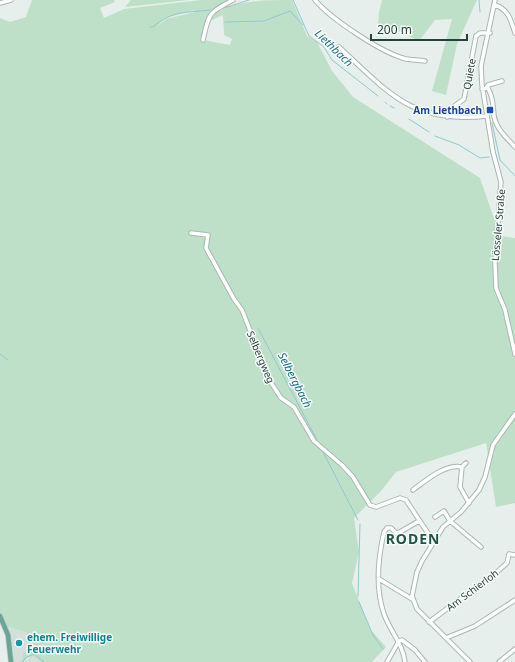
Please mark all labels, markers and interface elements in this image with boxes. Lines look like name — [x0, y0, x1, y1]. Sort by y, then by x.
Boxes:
scale bar — [371, 16, 467, 42]
text: 200 m — [377, 21, 412, 38]
water label: Liethbach — [312, 26, 357, 70]
street label: Quiete — [459, 57, 479, 91]
place label: Am Liethbach — [413, 103, 482, 117]
marker: Am Liethbach — [485, 105, 495, 115]
street label: Lösseler Straße — [488, 188, 508, 262]
street label: Selbergweg — [244, 329, 278, 385]
water label: Selbergbach — [275, 349, 316, 410]
district label: RODEN — [386, 529, 440, 548]
street label: Am Schierloh — [443, 566, 501, 614]
place label: ehem. Freiwillige Feuerwehr — [27, 630, 112, 656]
marker: ehem. Freiwillige Feuerwehr — [14, 638, 24, 648]

